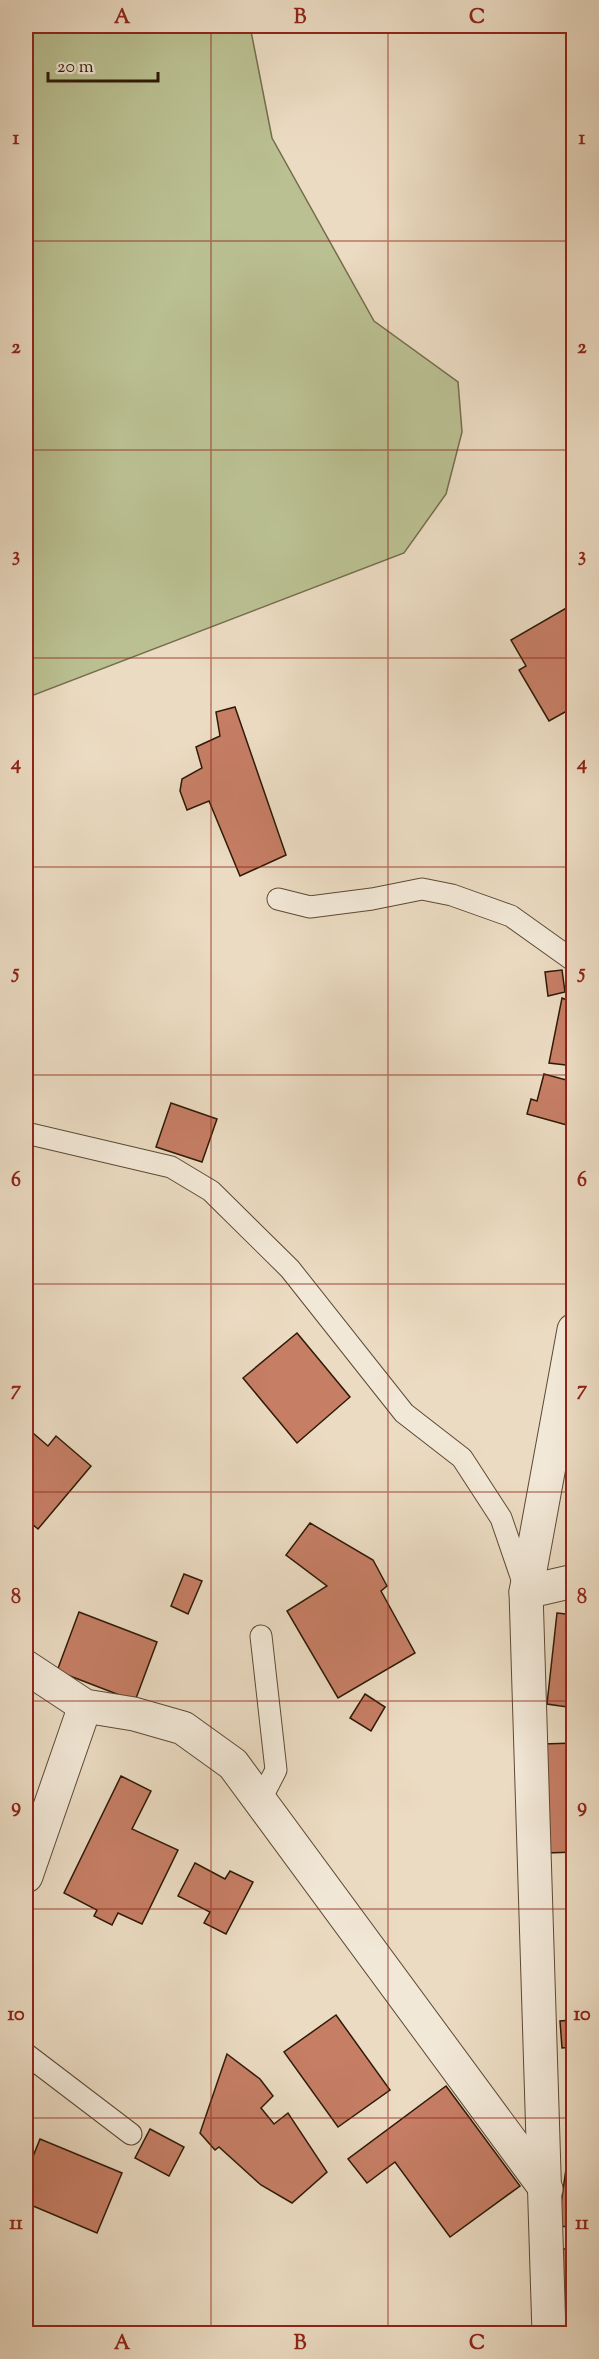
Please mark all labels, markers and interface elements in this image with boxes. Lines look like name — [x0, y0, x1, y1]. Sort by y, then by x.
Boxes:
text: A — [114, 4, 131, 33]
text: B — [294, 4, 307, 33]
text: C — [469, 4, 485, 33]
scale bar — [48, 45, 158, 83]
text: 20 m — [57, 55, 94, 81]
text: 1 — [13, 125, 20, 154]
text: 1 — [579, 125, 586, 154]
text: 2 — [11, 334, 21, 363]
text: 2 — [577, 334, 587, 363]
text: 3 — [12, 542, 20, 571]
text: 3 — [578, 542, 586, 571]
text: 4 — [10, 750, 21, 779]
text: 4 — [576, 750, 587, 779]
text: 5 — [11, 959, 20, 988]
text: 5 — [577, 959, 586, 988]
text: 6 — [11, 1167, 21, 1196]
text: 6 — [577, 1167, 587, 1196]
text: 7 — [11, 1376, 22, 1405]
text: 7 — [577, 1376, 588, 1405]
text: 8 — [11, 1584, 21, 1613]
text: 8 — [577, 1584, 587, 1613]
text: 9 — [11, 1793, 21, 1822]
text: 9 — [577, 1793, 587, 1822]
text: 10 — [7, 2001, 25, 2030]
text: 10 — [573, 2001, 591, 2030]
text: 11 — [9, 2210, 23, 2239]
text: 11 — [575, 2210, 589, 2239]
text: A — [114, 2330, 131, 2359]
text: B — [294, 2330, 307, 2359]
text: C — [469, 2330, 485, 2359]

